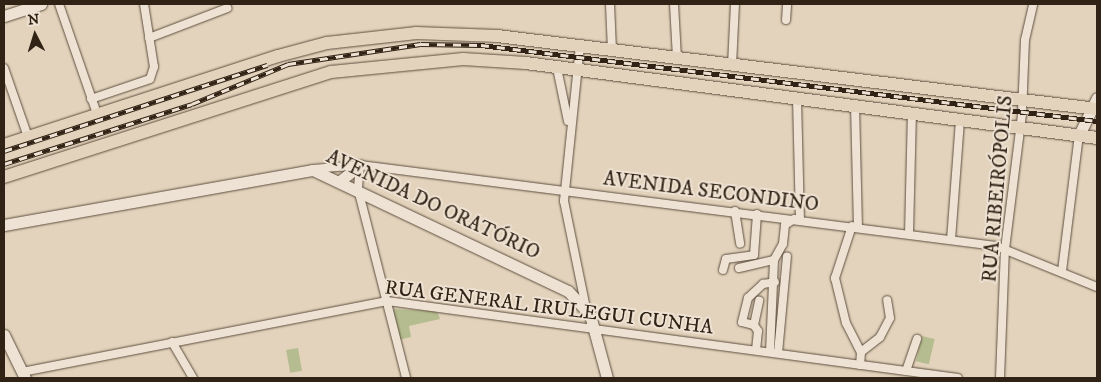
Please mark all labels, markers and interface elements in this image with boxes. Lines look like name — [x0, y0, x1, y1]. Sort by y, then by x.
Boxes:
north arrow — [10, 10, 60, 60]
text: N — [27, 11, 40, 30]
street label: RUA RIBEIRÓPOLIS — [978, 95, 1018, 283]
street label: AVENIDA DO ORATÓRIO — [322, 145, 544, 265]
street label: AVENIDA SECONDINO — [602, 167, 820, 217]
street label: RUA GENERAL IRULEGUI CUNHA — [384, 276, 714, 340]

